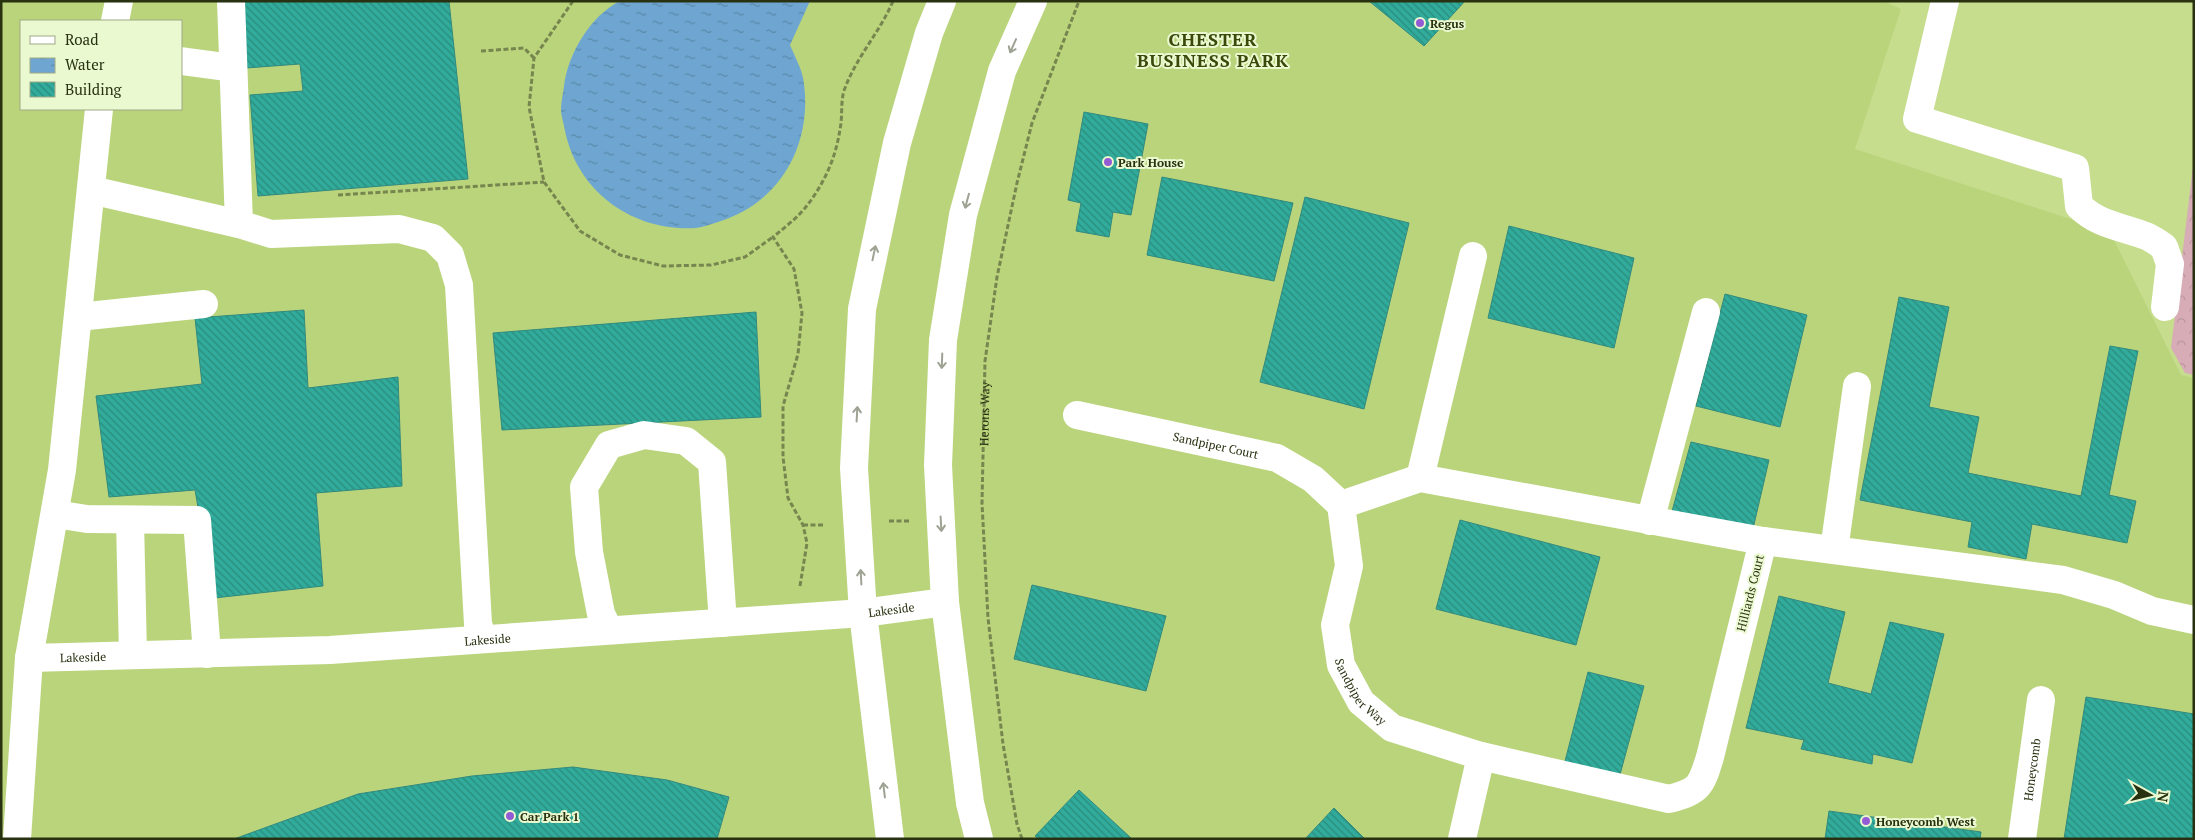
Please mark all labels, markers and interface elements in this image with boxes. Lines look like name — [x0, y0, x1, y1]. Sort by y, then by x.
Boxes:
place label: Regus — [1430, 16, 1465, 31]
marker: Regus — [1414, 17, 1426, 29]
legend — [20, 20, 182, 110]
district label: CHESTER BUSINESS PARK — [1137, 27, 1289, 72]
text: Road — [65, 29, 98, 49]
one-way arrow — [1008, 38, 1018, 53]
text: Water — [65, 54, 105, 74]
text: Building — [65, 79, 123, 99]
place label: Park House — [1118, 155, 1184, 170]
marker: Park House — [1102, 156, 1114, 168]
one-way arrow — [962, 193, 971, 209]
one-way arrow — [870, 246, 879, 262]
one-way arrow — [938, 353, 947, 369]
street label: Herons Way — [976, 381, 992, 446]
one-way arrow — [852, 407, 862, 423]
street label: Sandpiper Court — [1172, 428, 1261, 461]
one-way arrow — [937, 516, 946, 532]
street label: Hilliards Court — [1733, 553, 1767, 633]
one-way arrow — [856, 569, 866, 585]
street label: Lakeside — [867, 599, 915, 620]
street label: Lakeside — [464, 630, 511, 648]
street label: Lakeside — [60, 648, 106, 665]
street label: Sandpiper Way — [1333, 658, 1390, 728]
street label: Honeycomb — [2020, 737, 2043, 802]
north arrow — [2125, 770, 2175, 820]
one-way arrow — [879, 783, 889, 799]
text: N — [2153, 790, 2174, 804]
place label: Car Park 1 — [520, 809, 579, 824]
marker: Car Park 1 — [504, 810, 516, 822]
place label: Honeycomb West — [1876, 814, 1975, 829]
marker: Honeycomb West — [1860, 815, 1872, 827]

